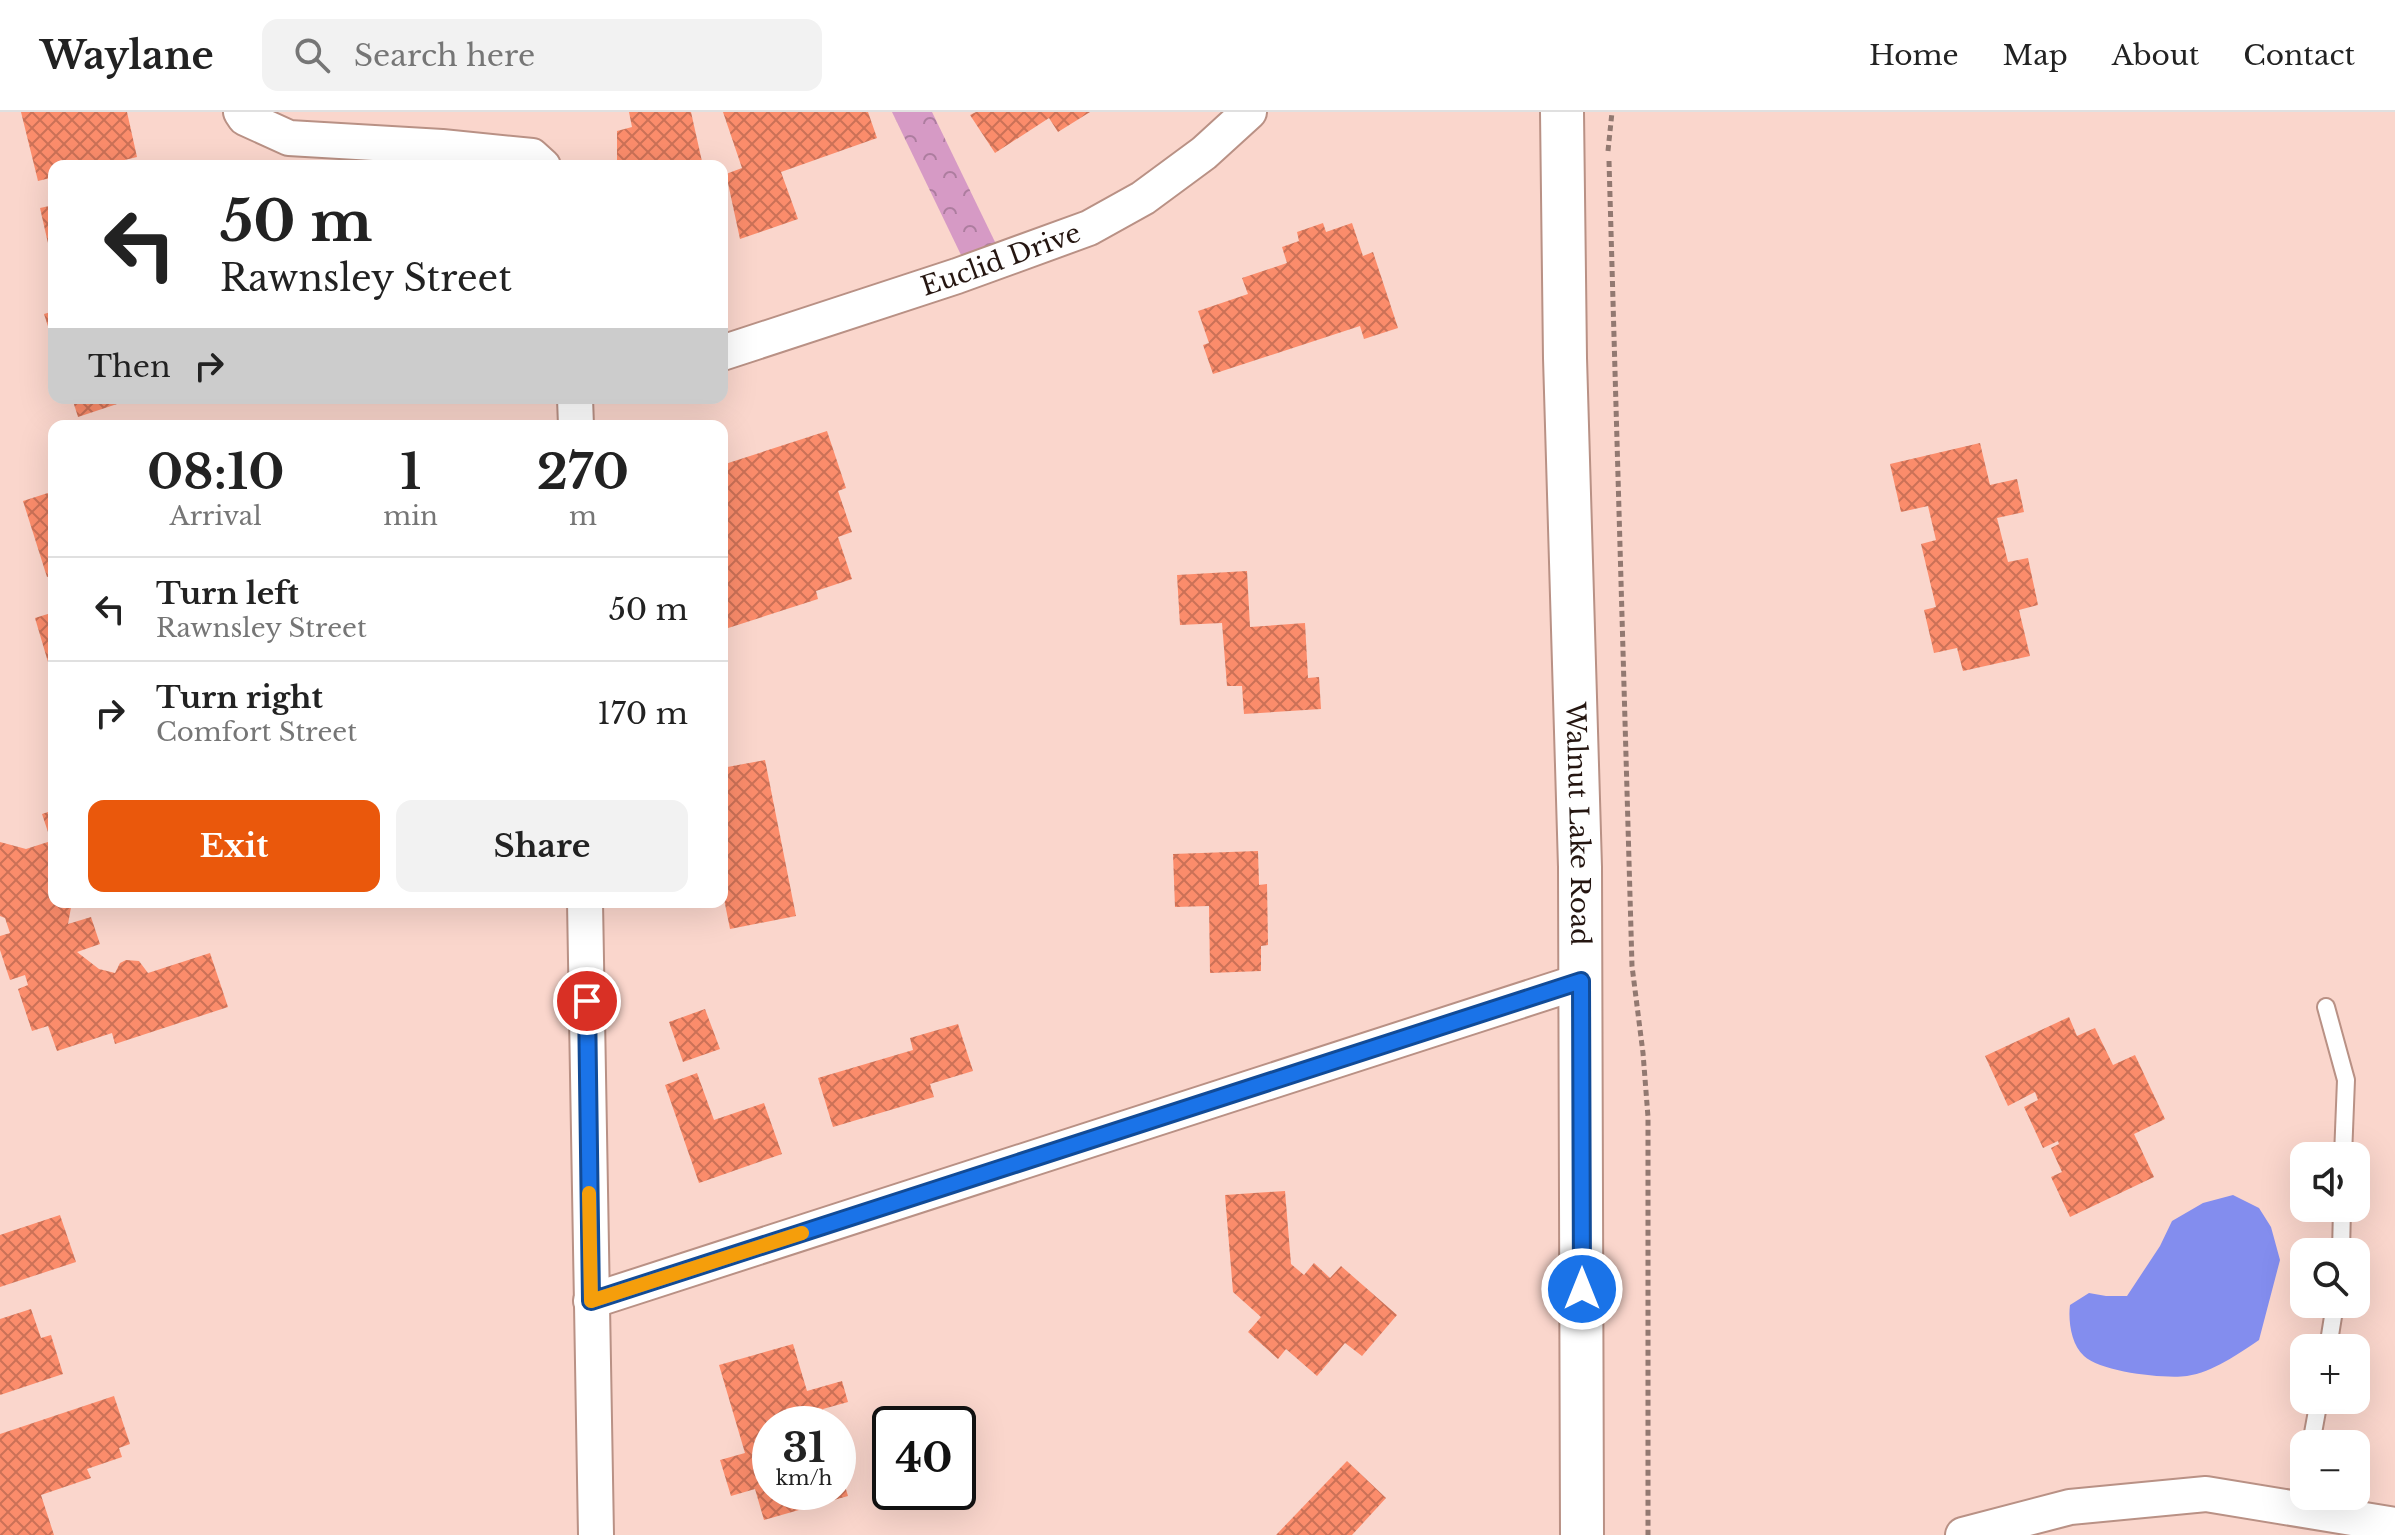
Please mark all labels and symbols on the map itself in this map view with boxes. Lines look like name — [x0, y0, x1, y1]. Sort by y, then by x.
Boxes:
street label: Euclid Drive — [917, 216, 1085, 303]
street label: Walnut Lake Road — [1559, 700, 1596, 946]
pin — [553, 967, 621, 1035]
position arrow — [1540, 1247, 1624, 1331]
speed limit sign: 40 — [872, 1406, 976, 1510]

